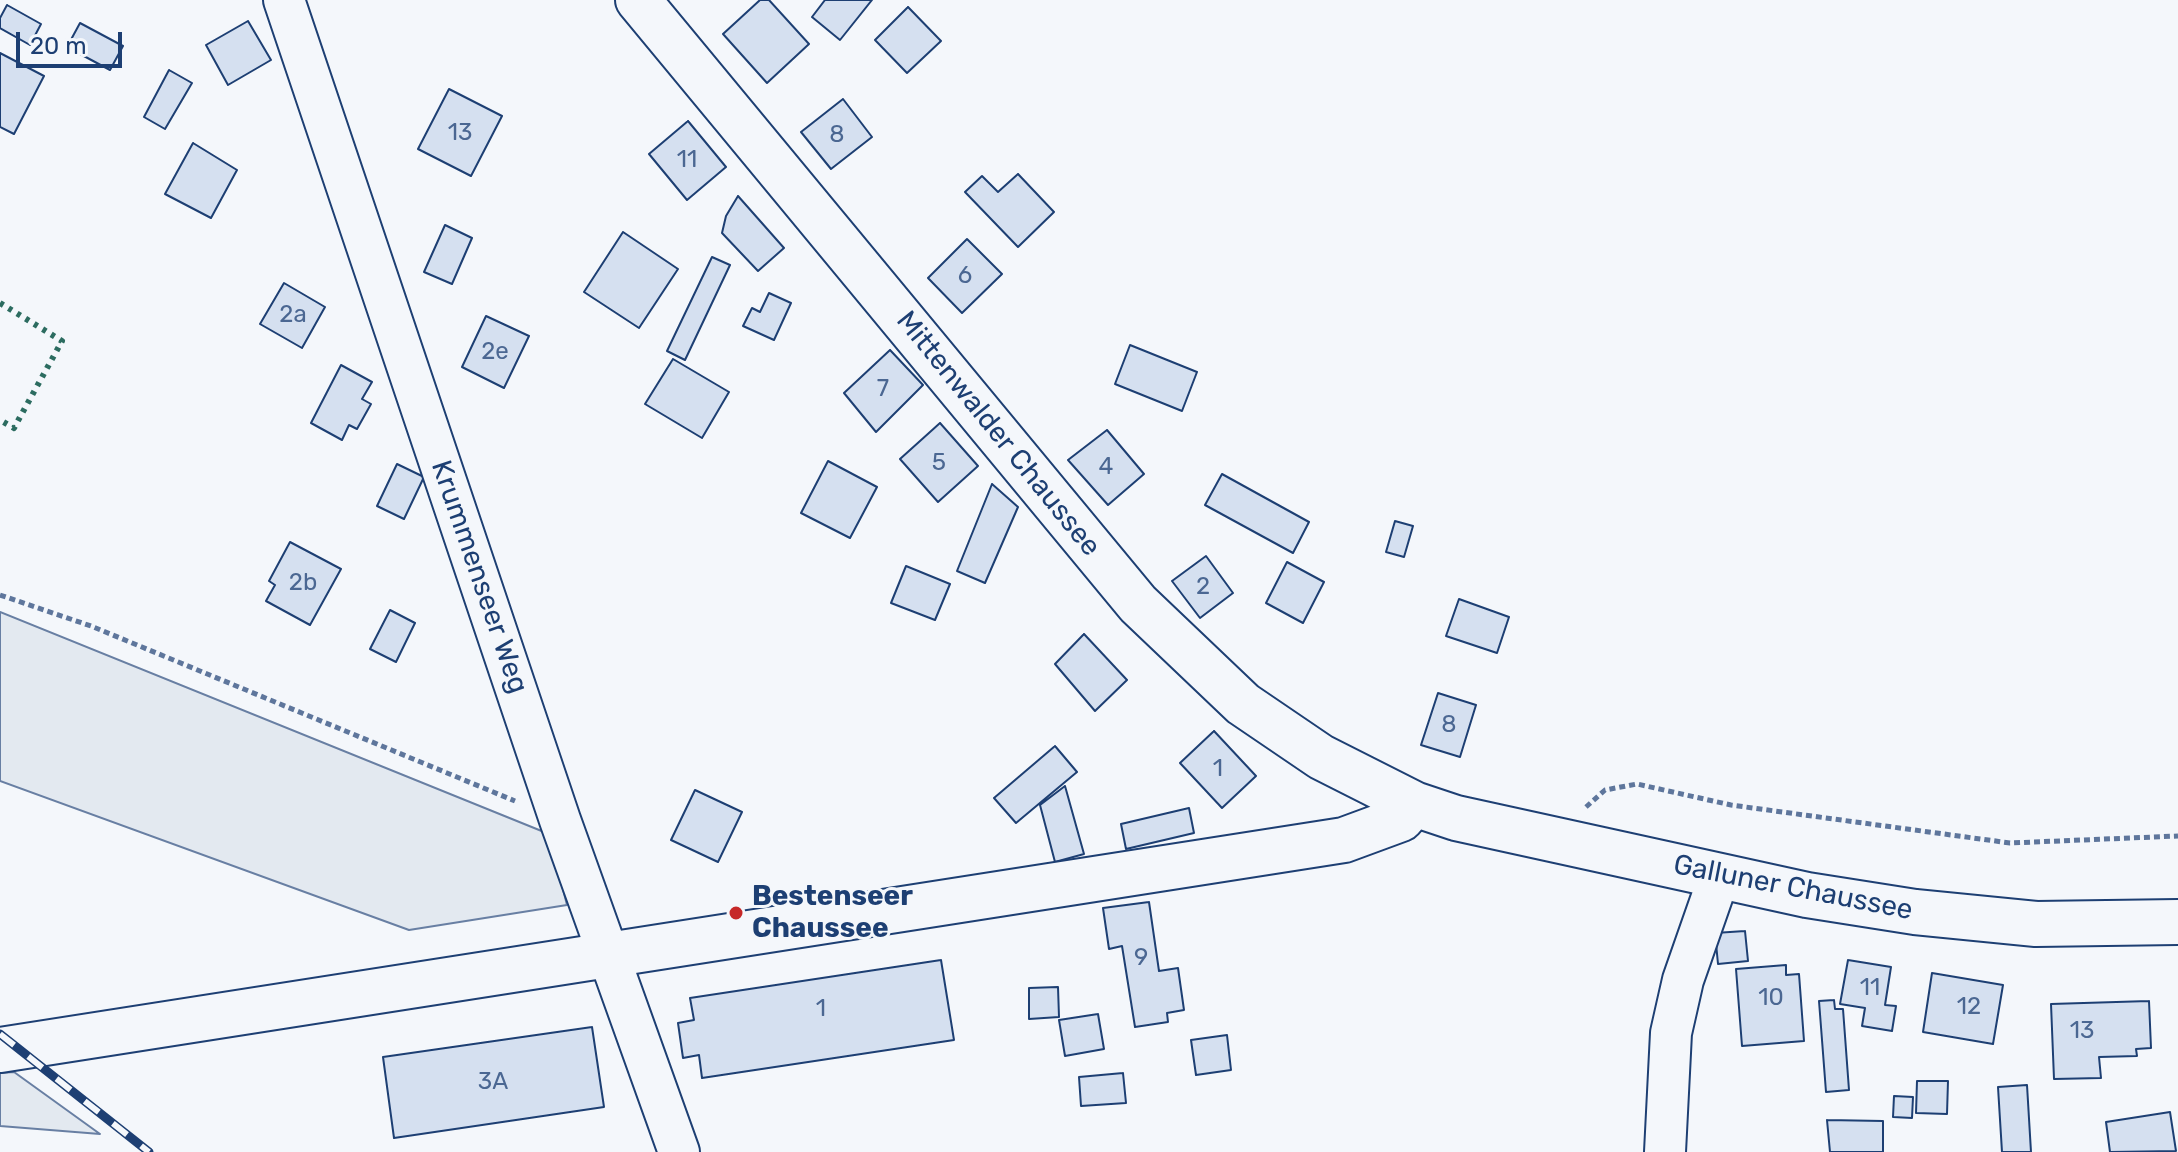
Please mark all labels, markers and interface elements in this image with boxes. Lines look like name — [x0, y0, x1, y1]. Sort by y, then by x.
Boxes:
scale bar — [20, 16, 126, 66]
text: 20 m — [30, 32, 87, 60]
house number: 13 — [448, 119, 472, 147]
house number: 8 — [829, 121, 845, 149]
house number: 11 — [677, 146, 697, 174]
house number: 6 — [958, 262, 972, 290]
house number: 2a — [279, 301, 307, 329]
street label: Mittenwalder Chaussee — [889, 305, 1107, 563]
house number: 2e — [481, 338, 509, 366]
house number: 7 — [877, 375, 889, 403]
house number: 5 — [932, 449, 946, 477]
house number: 4 — [1099, 453, 1113, 481]
street label: Krummenseer Weg — [423, 456, 535, 698]
house number: 2b — [289, 569, 317, 597]
house number: 2 — [1196, 573, 1210, 601]
house number: 8 — [1441, 711, 1457, 739]
house number: 1 — [1213, 755, 1223, 783]
street label: Galluner Chaussee — [1670, 848, 1916, 928]
place label: Bestenseer Chaussee — [752, 880, 913, 946]
marker: Bestenseer Chaussee — [727, 904, 745, 922]
house number: 9 — [1134, 944, 1148, 972]
house number: 11 — [1860, 974, 1880, 1002]
house number: 10 — [1758, 984, 1784, 1012]
house number: 12 — [1957, 993, 1981, 1021]
house number: 1 — [816, 995, 826, 1023]
house number: 13 — [2070, 1017, 2094, 1045]
house number: 3A — [478, 1068, 508, 1096]

